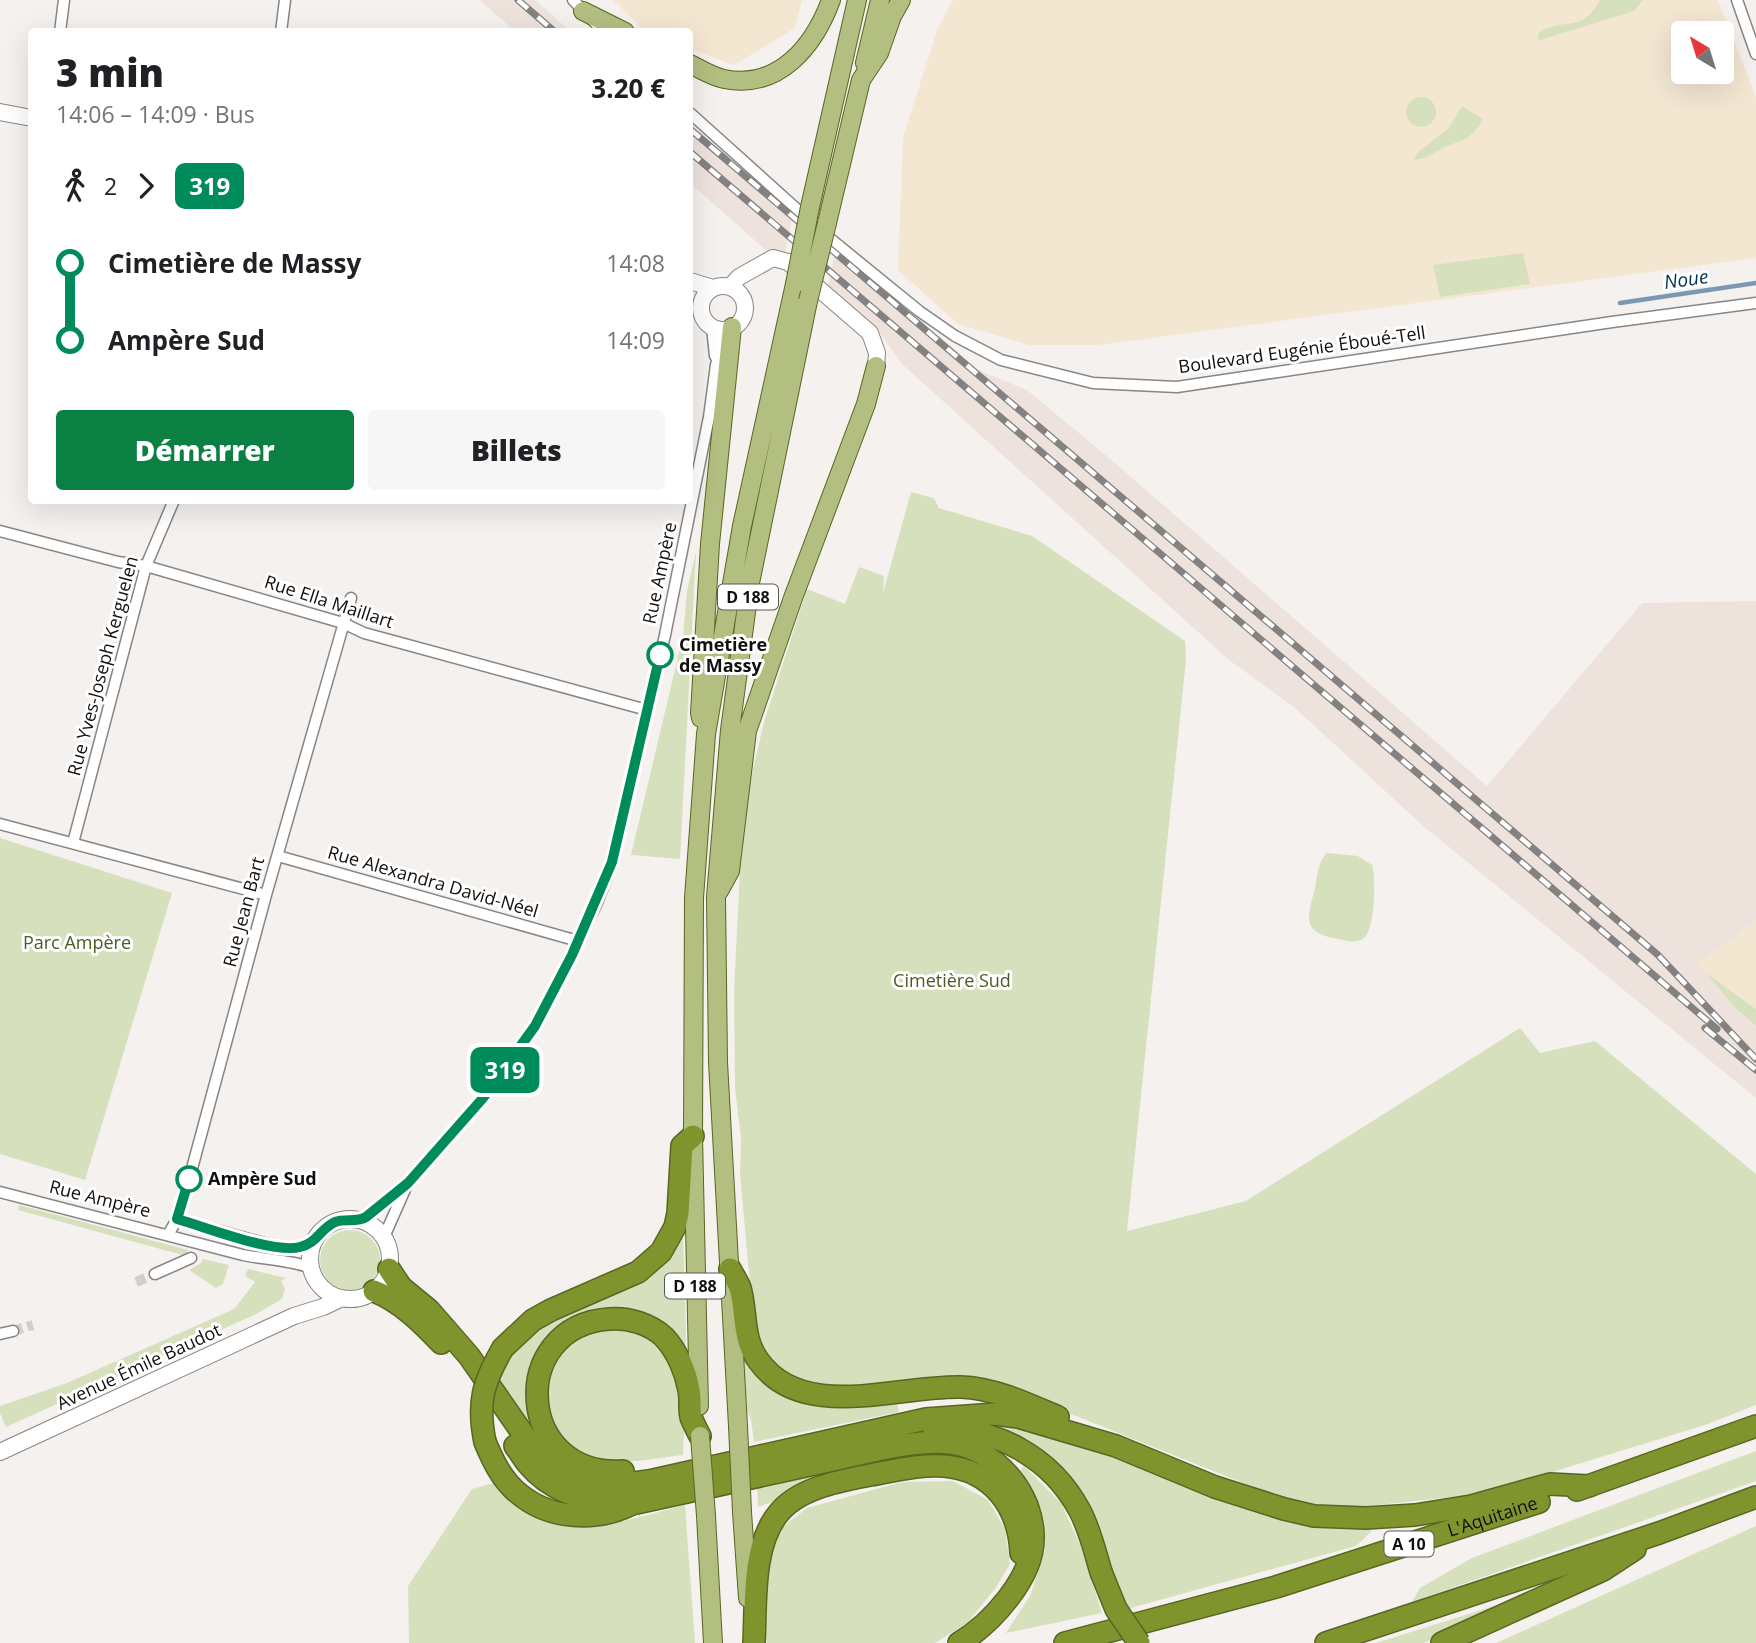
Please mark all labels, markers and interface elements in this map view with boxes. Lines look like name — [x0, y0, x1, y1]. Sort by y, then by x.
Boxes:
north arrow — [1671, 21, 1734, 84]
map controls — [1671, 21, 1734, 84]
text: 3 min — [56, 46, 164, 98]
text: 3.20 € — [591, 70, 665, 106]
text: 14:06 – 14:09 · Bus — [56, 98, 255, 130]
icon: walk — [56, 167, 94, 205]
icon: forward — [127, 167, 165, 205]
text: 319 — [189, 169, 230, 202]
text: 2 — [104, 170, 117, 202]
text: Cimetière de Massy — [108, 245, 361, 281]
text: 14:08 — [606, 247, 665, 279]
water label: Noue — [1662, 263, 1710, 295]
street label: Boulevard Eugénie Éboué-Tell — [1177, 320, 1427, 378]
text: Ampère Sud — [108, 322, 265, 358]
text: 14:09 — [606, 324, 665, 356]
button: Démarrer — [56, 410, 354, 490]
button: Billets — [368, 410, 665, 490]
street label: Rue Ampère — [637, 520, 682, 626]
street label: Rue Yves-Joseph Kerguelen — [61, 553, 143, 778]
street label: Rue Ella Maillart — [262, 569, 397, 633]
road number: D 188 — [718, 584, 778, 610]
place label: Cimetière de Massy — [679, 632, 767, 677]
marker: Cimetière de Massy — [647, 642, 673, 668]
street label: Rue Alexandra David-Néel — [325, 839, 541, 923]
street label: Rue Jean Bart — [217, 854, 269, 969]
park label: Parc Ampère — [23, 930, 131, 954]
park label: Cimetière Sud — [893, 968, 1011, 992]
line badge: 319 — [465, 1047, 545, 1093]
text: 319 — [484, 1053, 526, 1086]
marker: Ampère Sud — [176, 1166, 202, 1192]
place label: Ampère Sud — [208, 1166, 317, 1190]
street label: Rue Ampère — [47, 1174, 153, 1222]
road number: D 188 — [665, 1274, 725, 1298]
street label: Avenue Émile Baudot — [52, 1317, 225, 1415]
street label: L'Aquitaine — [1444, 1490, 1541, 1542]
road number: A 10 — [1384, 1532, 1434, 1556]

